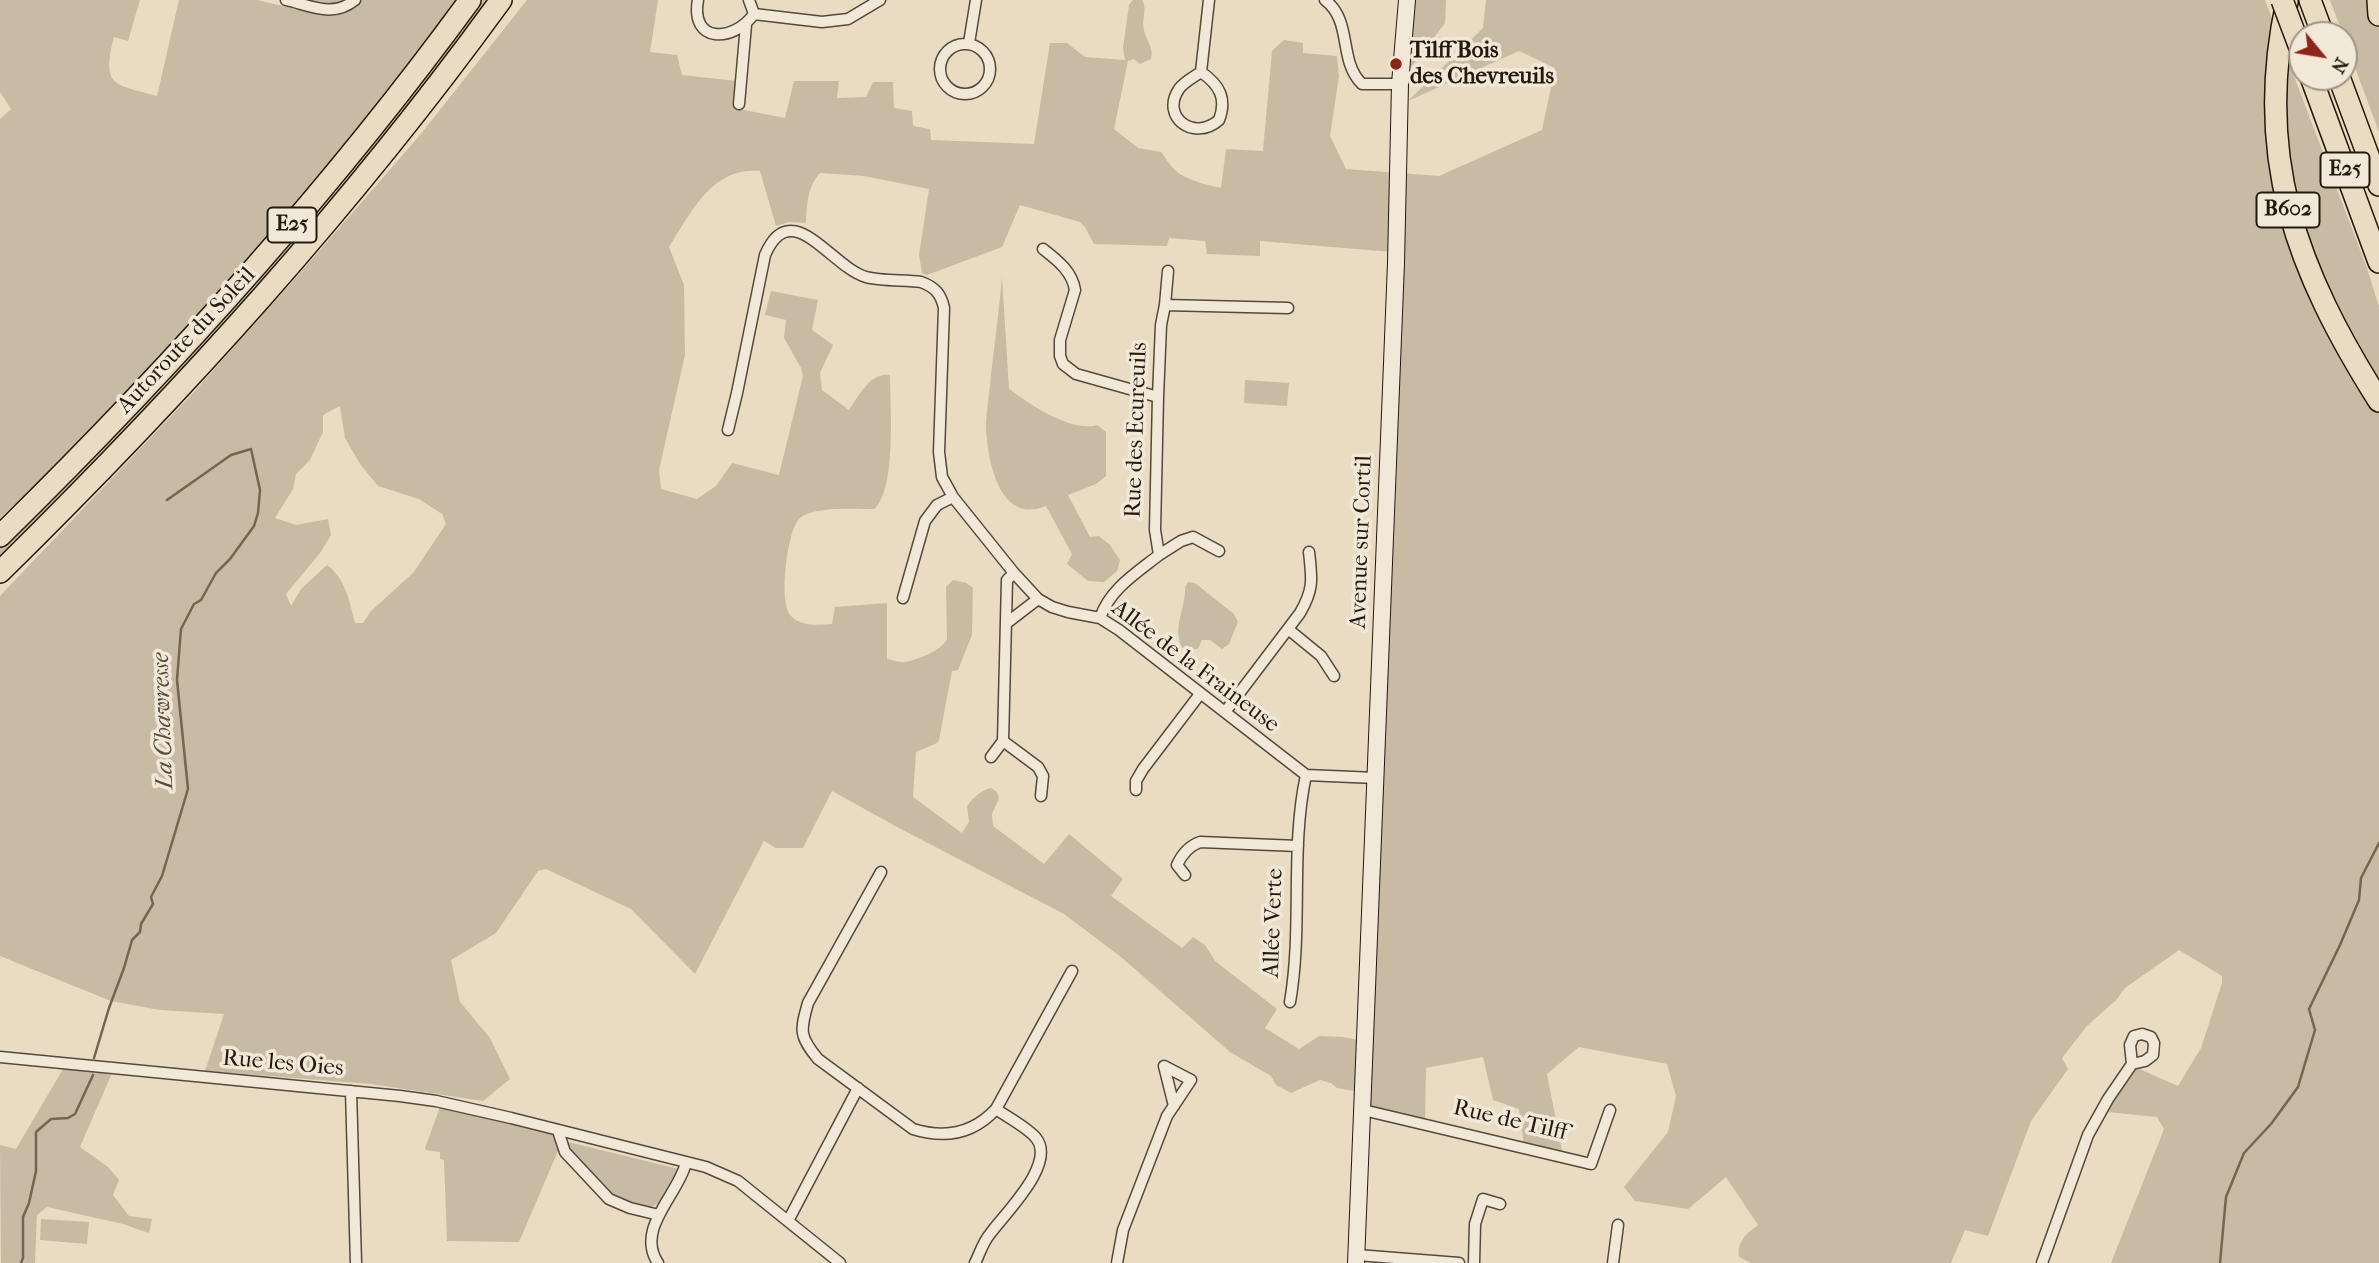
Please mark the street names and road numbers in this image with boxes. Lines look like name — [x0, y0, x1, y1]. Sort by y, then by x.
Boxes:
road number: E25 — [2320, 152, 2370, 188]
road number: B602 — [2256, 192, 2320, 228]
road number: E25 — [268, 208, 316, 243]
street label: Autoroute du Soleil — [112, 262, 262, 420]
street label: Rue des Ecureuils — [1120, 342, 1154, 518]
street label: Avenue sur Cortil — [1345, 455, 1379, 629]
street label: Allée de la Fraineuse — [1106, 595, 1284, 739]
street label: Allée Verte — [1258, 868, 1290, 978]
street label: Rue les Oies — [221, 1045, 345, 1083]
street label: Rue de Tilff — [1450, 1094, 1570, 1148]

